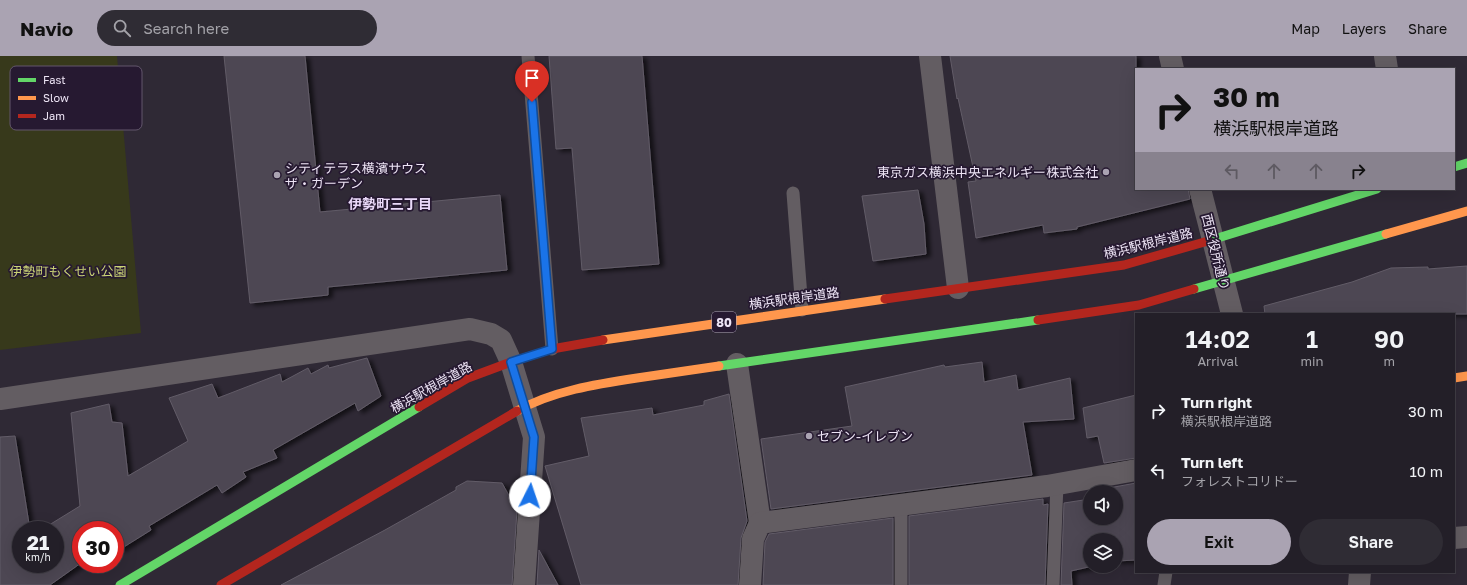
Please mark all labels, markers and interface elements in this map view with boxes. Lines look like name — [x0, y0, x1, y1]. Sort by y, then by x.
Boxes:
search box — [97, 10, 377, 46]
text: Navio — [20, 17, 73, 40]
icon: search — [111, 17, 133, 39]
text: Search here — [143, 19, 229, 37]
text: Map — [1291, 20, 1320, 37]
text: Layers — [1342, 20, 1386, 37]
text: Share — [1408, 20, 1447, 37]
pin — [515, 61, 549, 102]
legend — [10, 66, 142, 130]
icon: arrive — [521, 67, 543, 89]
text: Fast — [43, 73, 66, 86]
text: 30 m — [1213, 80, 1280, 113]
icon: right — [1147, 84, 1199, 136]
text: Slow — [43, 91, 69, 104]
text: Jam — [43, 109, 65, 122]
text: 横浜駅根岸道路 — [1213, 117, 1339, 139]
place label: シティテラス横濱サウス ザ・ガーデン — [285, 160, 427, 191]
icon: left — [1221, 160, 1243, 182]
icon: ahead — [1263, 160, 1285, 182]
icon: ahead — [1305, 160, 1327, 182]
icon: right — [1347, 160, 1369, 182]
place label: 東京ガス横浜中央エネルギー株式会社 — [877, 164, 1098, 180]
marker: 東京ガス横浜中央エネルギー株式会社 — [1101, 167, 1111, 177]
marker: シティテラス横濱サウス ザ・ガーデン — [272, 170, 282, 180]
district label: 伊勢町三丁目 — [348, 195, 432, 212]
street label: 西区役所通り — [1199, 212, 1233, 292]
street label: 横浜駅根岸道路 — [1102, 224, 1194, 262]
park label: 伊勢町もくせい公園 — [9, 263, 127, 279]
street label: 横浜駅根岸道路 — [748, 284, 840, 312]
road number: 80 — [712, 312, 736, 332]
text: 14:02 — [1186, 324, 1250, 353]
text: 1 — [1306, 324, 1318, 353]
text: 90 — [1374, 324, 1404, 353]
text: Arrival — [1197, 353, 1238, 369]
text: min — [1301, 353, 1324, 369]
text: m — [1383, 353, 1395, 369]
street label: 横浜駅根岸道路 — [387, 358, 475, 416]
text: Turn right — [1181, 393, 1252, 411]
icon: right — [1147, 400, 1169, 422]
text: 30 m — [1408, 402, 1443, 420]
text: 横浜駅根岸道路 — [1181, 413, 1272, 429]
place label: セブン-イレブン — [817, 428, 913, 444]
marker: セブン-イレブン — [804, 431, 814, 441]
text: Turn left — [1181, 453, 1243, 471]
icon: left — [1147, 460, 1169, 482]
text: 10 m — [1409, 462, 1443, 480]
text: フォレストコリドー — [1181, 473, 1298, 489]
position arrow — [509, 475, 551, 517]
map controls — [1083, 485, 1123, 573]
button: sound — [1083, 485, 1123, 525]
button: Exit — [1147, 519, 1291, 565]
button: Share — [1299, 519, 1443, 565]
speed limit sign: 30 — [72, 521, 124, 573]
text: 21 — [27, 530, 49, 554]
button: layers — [1083, 533, 1123, 573]
text: km/h — [25, 551, 51, 563]

